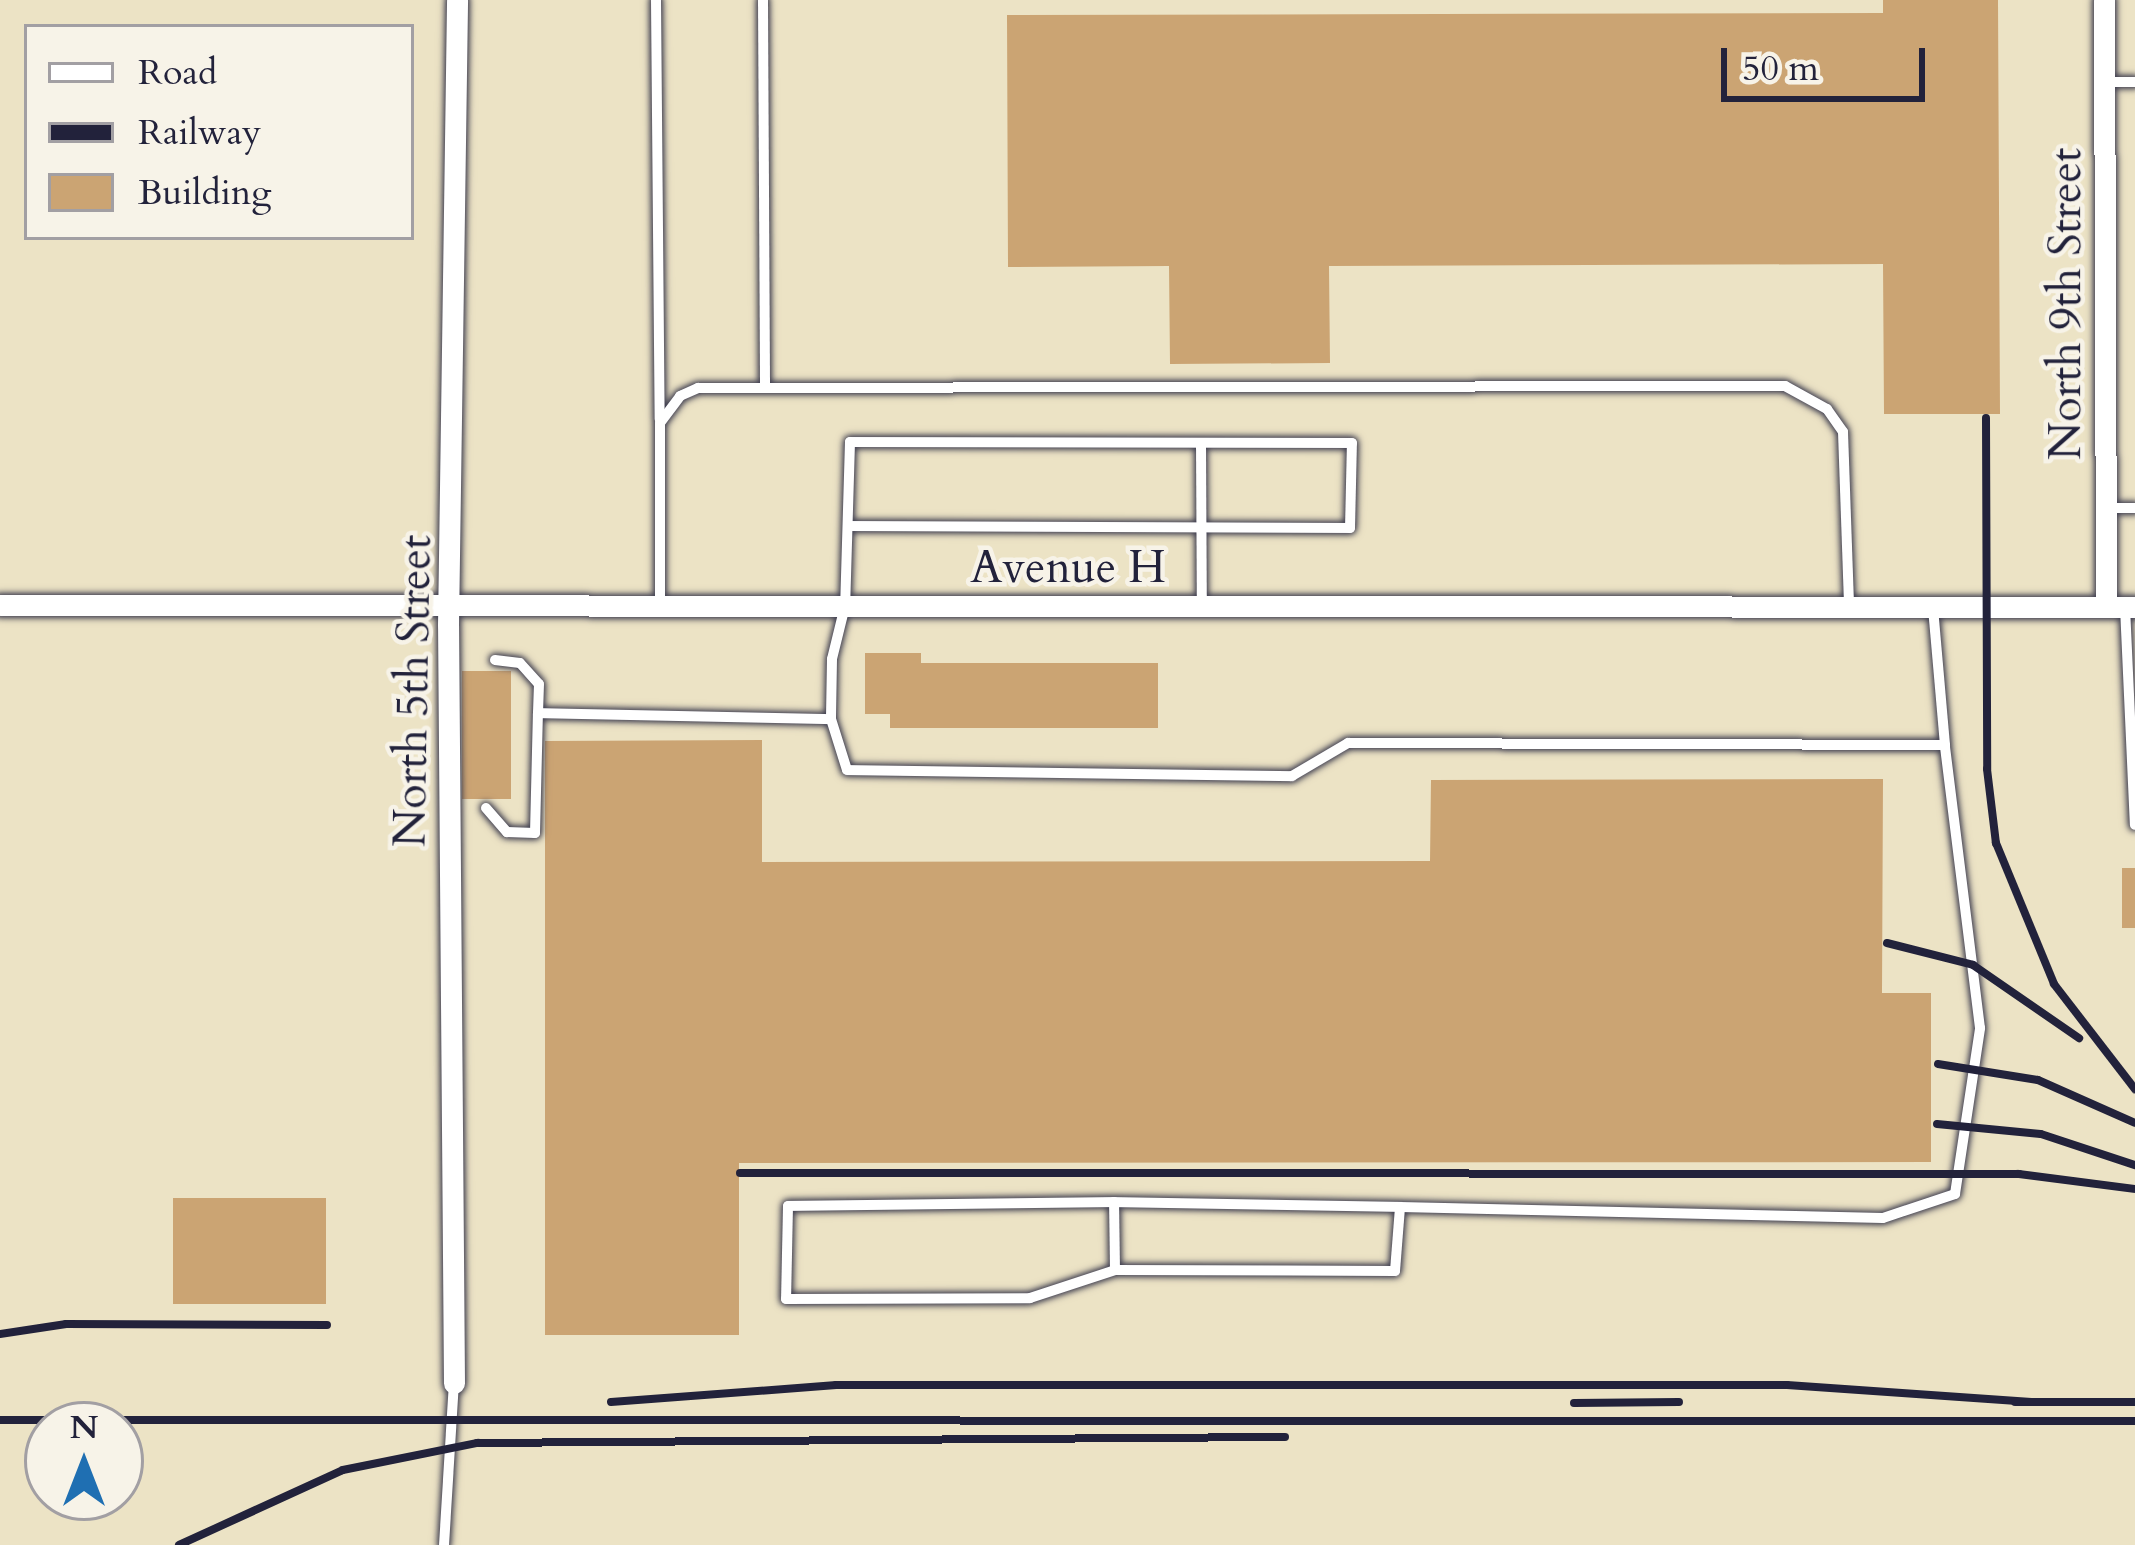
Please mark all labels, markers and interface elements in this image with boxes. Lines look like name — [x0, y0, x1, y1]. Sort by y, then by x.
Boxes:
legend — [24, 24, 414, 240]
scale bar — [1727, 24, 1931, 98]
text: 50 m — [1742, 44, 1819, 93]
text: Road — [138, 48, 217, 97]
text: Railway — [138, 108, 261, 157]
street label: North 9th Street — [2039, 148, 2093, 460]
text: Building — [138, 168, 271, 217]
street label: North 5th Street — [383, 534, 443, 848]
street label: Avenue H — [970, 541, 1166, 595]
north arrow — [24, 1401, 144, 1521]
text: N — [70, 1405, 98, 1450]

